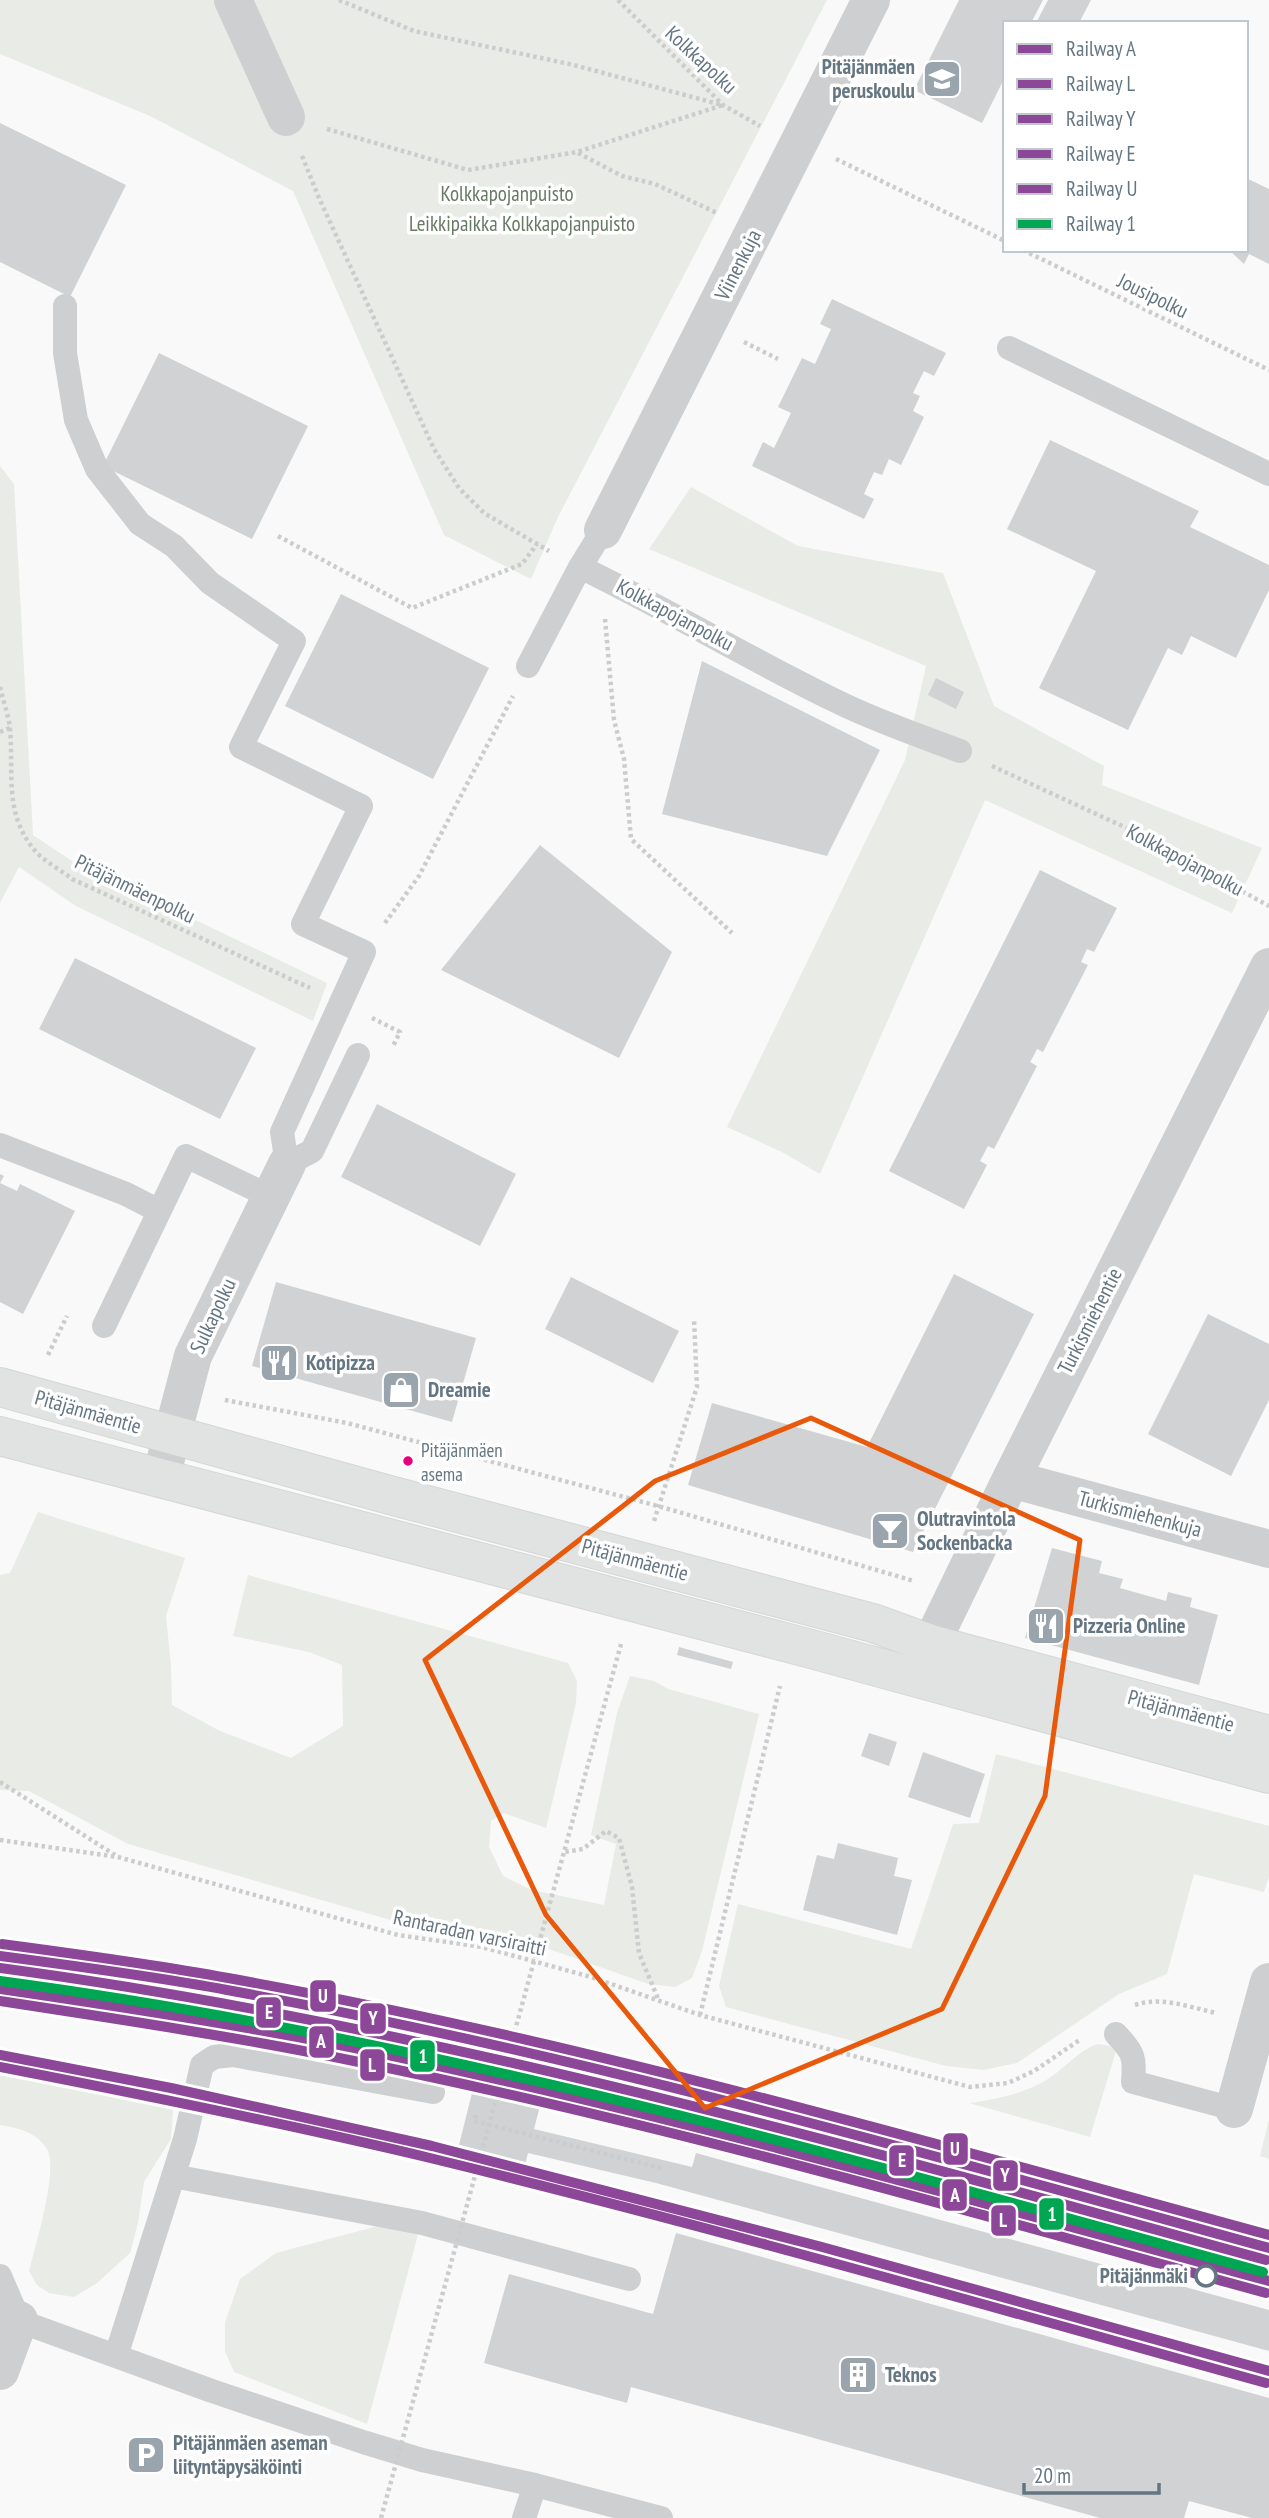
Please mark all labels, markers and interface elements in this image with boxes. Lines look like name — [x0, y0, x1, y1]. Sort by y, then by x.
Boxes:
street label: Kolkkapolku — [660, 20, 743, 100]
legend — [1003, 21, 1248, 252]
text: Railway A — [1066, 35, 1136, 62]
place label: Pitäjänmäen peruskoulu — [822, 53, 915, 104]
school or university icon: Pitäjänmäen peruskoulu — [921, 58, 963, 100]
text: Railway L — [1066, 70, 1135, 97]
text: Railway Y — [1066, 105, 1136, 132]
text: Railway E — [1066, 140, 1135, 167]
text: Railway U — [1066, 175, 1137, 202]
park label: Kolkkapojanpuisto — [440, 180, 574, 207]
park label: Leikkipaikka Kolkkapojanpuisto — [409, 210, 635, 237]
text: Railway 1 — [1066, 210, 1136, 237]
street label: Viinenkuja — [708, 225, 767, 306]
street label: Jousipolku — [1113, 266, 1193, 324]
street label: Kolkkapojanpolku — [612, 572, 738, 657]
street label: Kolkkapojanpolku — [1122, 817, 1248, 902]
street label: Pitäjänmäenpolku — [71, 848, 200, 929]
street label: Turkismiehentie — [1051, 1263, 1128, 1378]
street label: Sulkapolku — [183, 1274, 242, 1358]
restaurant icon: Kotipizza — [258, 1342, 300, 1384]
place label: Kotipizza — [306, 1349, 375, 1376]
shop icon: Dreamie — [380, 1369, 422, 1411]
place label: Dreamie — [428, 1376, 491, 1403]
street label: Pitäjänmäentie — [32, 1383, 144, 1440]
place label: Pitäjänmäen asema — [421, 1438, 503, 1486]
marker: Pitäjänmäen asema — [401, 1454, 415, 1468]
street label: Turkismiehenkuja — [1076, 1484, 1205, 1543]
place label: Olutravintola Sockenbacka — [917, 1505, 1016, 1556]
bar icon: Olutravintola Sockenbacka — [869, 1510, 911, 1552]
street label: Pitäjänmäentie — [579, 1532, 691, 1587]
restaurant icon: Pizzeria Online — [1025, 1605, 1067, 1647]
place label: Pizzeria Online — [1073, 1612, 1186, 1639]
street label: Pitäjänmäentie — [1125, 1683, 1237, 1738]
street label: Rantaradan varsiraitti — [391, 1903, 549, 1962]
line badge: U — [309, 1979, 337, 2013]
text: U — [318, 1984, 328, 2008]
line badge: E — [255, 1996, 282, 2029]
text: E — [265, 2000, 273, 2024]
line badge: Y — [359, 2002, 387, 2035]
text: Y — [367, 2006, 378, 2030]
line badge: A — [308, 2025, 335, 2059]
text: A — [315, 2029, 326, 2053]
line badge: 1 — [409, 2039, 436, 2073]
text: 1 — [418, 2044, 428, 2068]
line badge: L — [359, 2048, 386, 2082]
text: L — [368, 2053, 376, 2077]
line badge: U — [942, 2132, 969, 2166]
text: U — [950, 2137, 960, 2161]
line badge: E — [888, 2144, 915, 2177]
text: E — [898, 2148, 906, 2172]
line badge: Y — [992, 2159, 1019, 2192]
text: Y — [999, 2163, 1010, 2187]
line badge: A — [941, 2178, 968, 2212]
text: A — [949, 2183, 960, 2207]
line badge: 1 — [1038, 2197, 1065, 2231]
text: 1 — [1047, 2202, 1057, 2226]
line badge: L — [990, 2204, 1017, 2237]
text: L — [999, 2208, 1007, 2232]
place label: Pitäjänmäki — [1100, 2262, 1188, 2289]
marker: Pitäjänmäki — [1195, 2265, 1217, 2287]
building icon: Teknos — [837, 2354, 879, 2396]
place label: Teknos — [885, 2361, 937, 2388]
place label: Pitäjänmäen aseman liityntäpysäköinti — [173, 2429, 328, 2480]
parking icon: Pitäjänmäen aseman liityntäpysäköinti — [125, 2434, 167, 2476]
scale bar — [1024, 2452, 1159, 2496]
text: 20 m — [1034, 2462, 1071, 2489]

